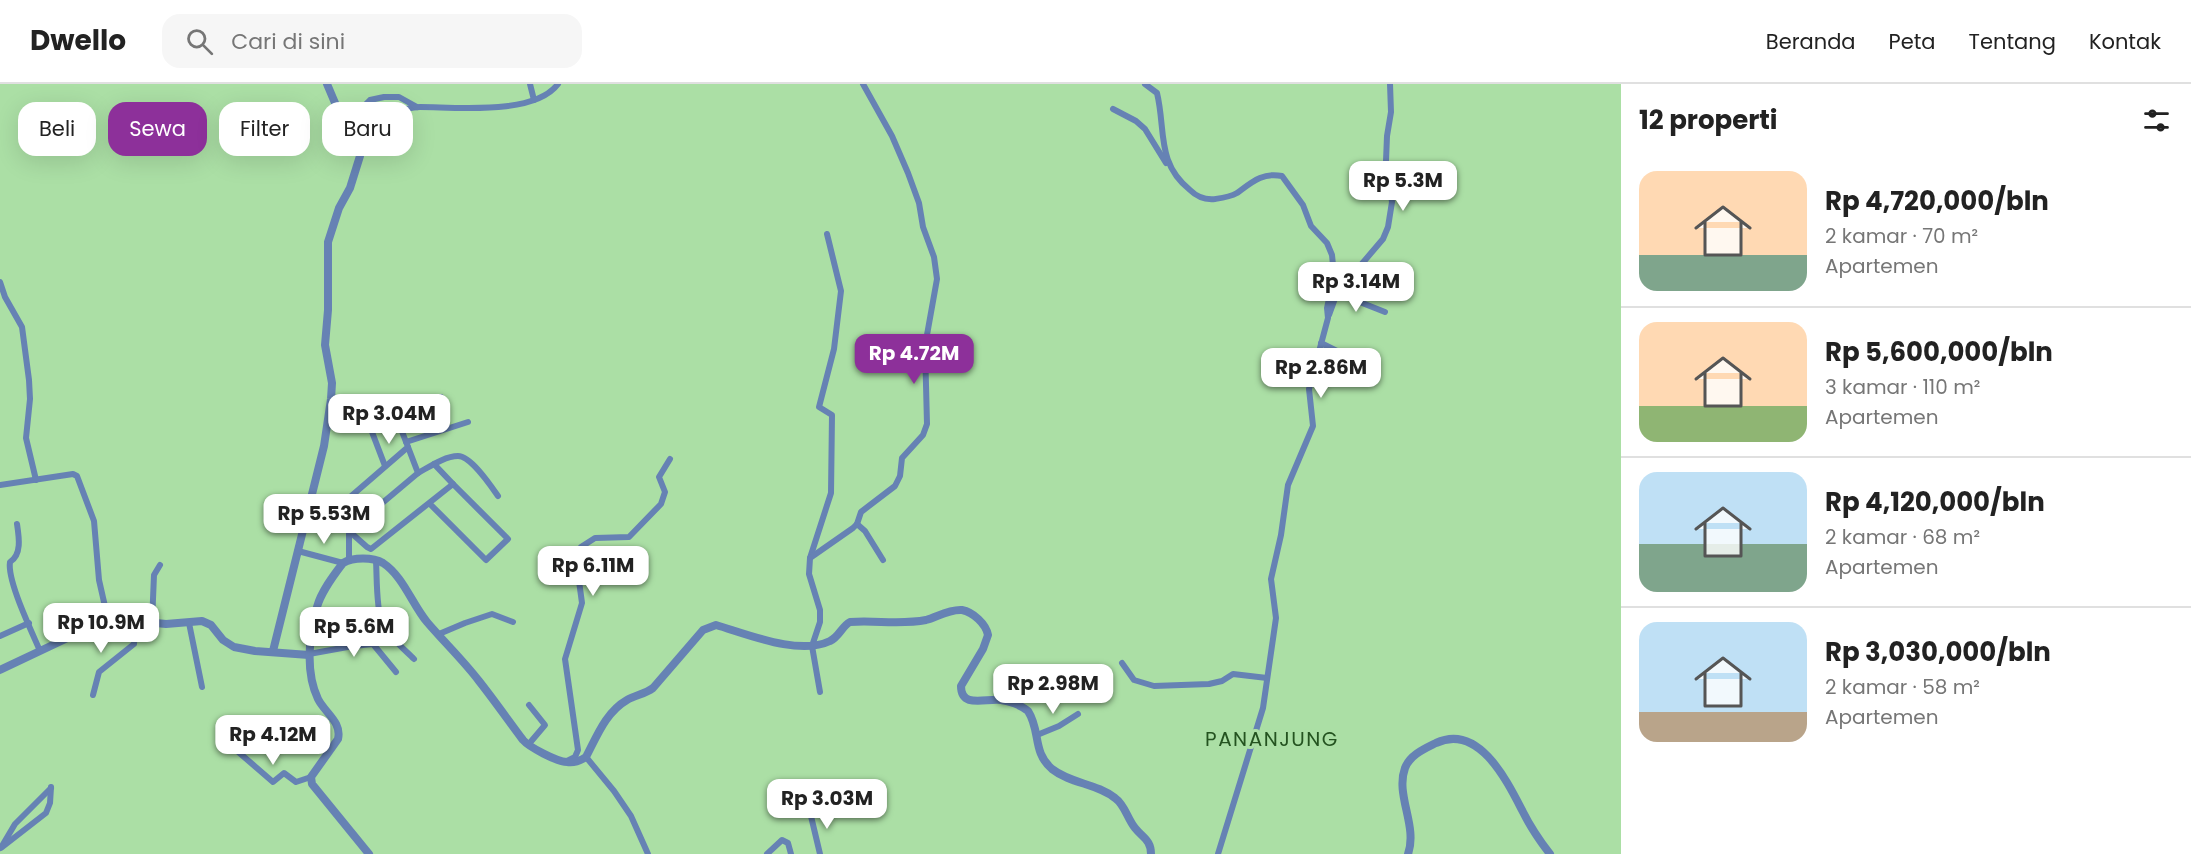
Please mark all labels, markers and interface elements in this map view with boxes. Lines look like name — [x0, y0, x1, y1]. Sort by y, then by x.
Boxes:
search box — [162, 14, 582, 68]
text: Dwello — [30, 21, 126, 60]
icon: search — [183, 25, 216, 58]
text: Cari di sini — [231, 26, 345, 57]
text: Beranda — [1766, 27, 1856, 56]
text: Peta — [1889, 27, 1936, 56]
text: Tentang — [1969, 27, 2056, 56]
text: Kontak — [2089, 27, 2161, 56]
chip: Beli — [18, 102, 96, 156]
chip: Sewa — [108, 102, 207, 156]
chip: Filter — [219, 102, 310, 156]
chip: Baru — [322, 102, 413, 156]
text: 12 properti — [1639, 102, 1778, 138]
icon: filters — [2140, 104, 2173, 137]
pin: Rp 5.3M — [1348, 161, 1458, 212]
text: Rp 5.3M — [1363, 166, 1443, 194]
text: Rp 4,720,000/bln — [1825, 183, 2049, 219]
icon: home — [1687, 195, 1759, 267]
text: 2 kamar · 70 m² — [1825, 222, 1978, 250]
text: Apartemen — [1825, 252, 1938, 280]
pin: Rp 3.14M — [1294, 262, 1418, 313]
text: Rp 3.14M — [1312, 267, 1400, 295]
pin: Rp 4.72M — [852, 334, 976, 385]
text: Rp 5,600,000/bln — [1825, 334, 2053, 370]
text: Rp 4.72M — [869, 339, 959, 367]
icon: home — [1687, 346, 1759, 418]
pin: Rp 2.86M — [1259, 348, 1383, 399]
text: Rp 2.86M — [1275, 353, 1367, 381]
text: 3 kamar · 110 m² — [1825, 373, 1980, 401]
pin: Rp 3.04M — [327, 394, 451, 445]
text: Rp 3.04M — [342, 399, 436, 427]
text: Apartemen — [1825, 403, 1938, 431]
text: Rp 4,120,000/bln — [1825, 484, 2045, 520]
pin: Rp 5.53M — [262, 494, 386, 545]
icon: home — [1687, 496, 1759, 568]
text: Rp 5.53M — [278, 499, 370, 527]
text: 2 kamar · 68 m² — [1825, 523, 1980, 551]
pin: Rp 6.11M — [531, 546, 655, 597]
text: Rp 6.11M — [552, 551, 634, 579]
text: Apartemen — [1825, 553, 1938, 581]
pin: Rp 10.9M — [39, 603, 163, 654]
pin: Rp 5.6M — [299, 607, 409, 658]
text: Rp 10.9M — [57, 608, 145, 636]
text: Rp 5.6M — [314, 612, 394, 640]
text: Rp 3,030,000/bln — [1825, 634, 2051, 670]
icon: home — [1687, 646, 1759, 718]
pin: Rp 2.98M — [991, 664, 1115, 715]
text: Rp 2.98M — [1007, 669, 1099, 697]
text: 2 kamar · 58 m² — [1825, 673, 1980, 701]
text: Apartemen — [1825, 703, 1938, 731]
pin: Rp 4.12M — [211, 715, 335, 766]
text: Rp 4.12M — [229, 720, 317, 748]
district label: PANANJUNG — [1205, 725, 1339, 753]
pin: Rp 3.03M — [765, 779, 889, 830]
text: Rp 3.03M — [781, 784, 873, 812]

